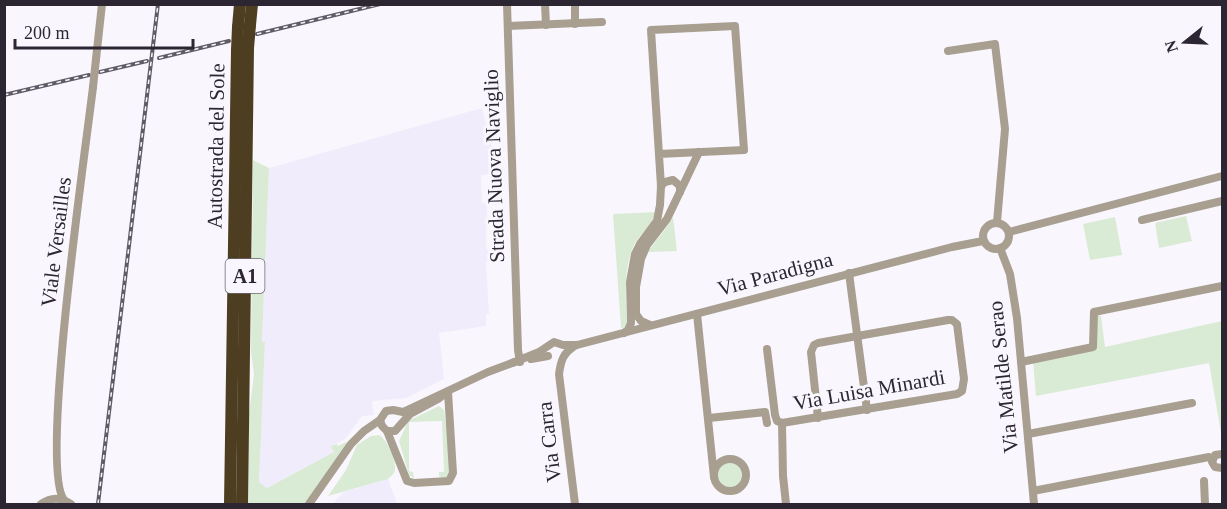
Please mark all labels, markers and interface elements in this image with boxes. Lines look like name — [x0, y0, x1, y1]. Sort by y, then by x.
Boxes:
scale bar — [15, 12, 194, 50]
north arrow — [1155, 12, 1215, 72]
text: 200 m — [24, 23, 70, 43]
text: N — [1161, 38, 1181, 55]
street label: Autostrada del Sole — [203, 63, 229, 229]
street label: Strada Nuova Naviglio — [479, 69, 509, 263]
street label: Viale Versailles — [36, 176, 76, 308]
street label: Via Paradigna — [715, 247, 836, 301]
road number: A1 — [226, 259, 264, 293]
street label: Via Matilde Serao — [983, 300, 1023, 454]
street label: Via Luisa Minardi — [791, 365, 947, 415]
street label: Via Carra — [532, 400, 566, 484]

